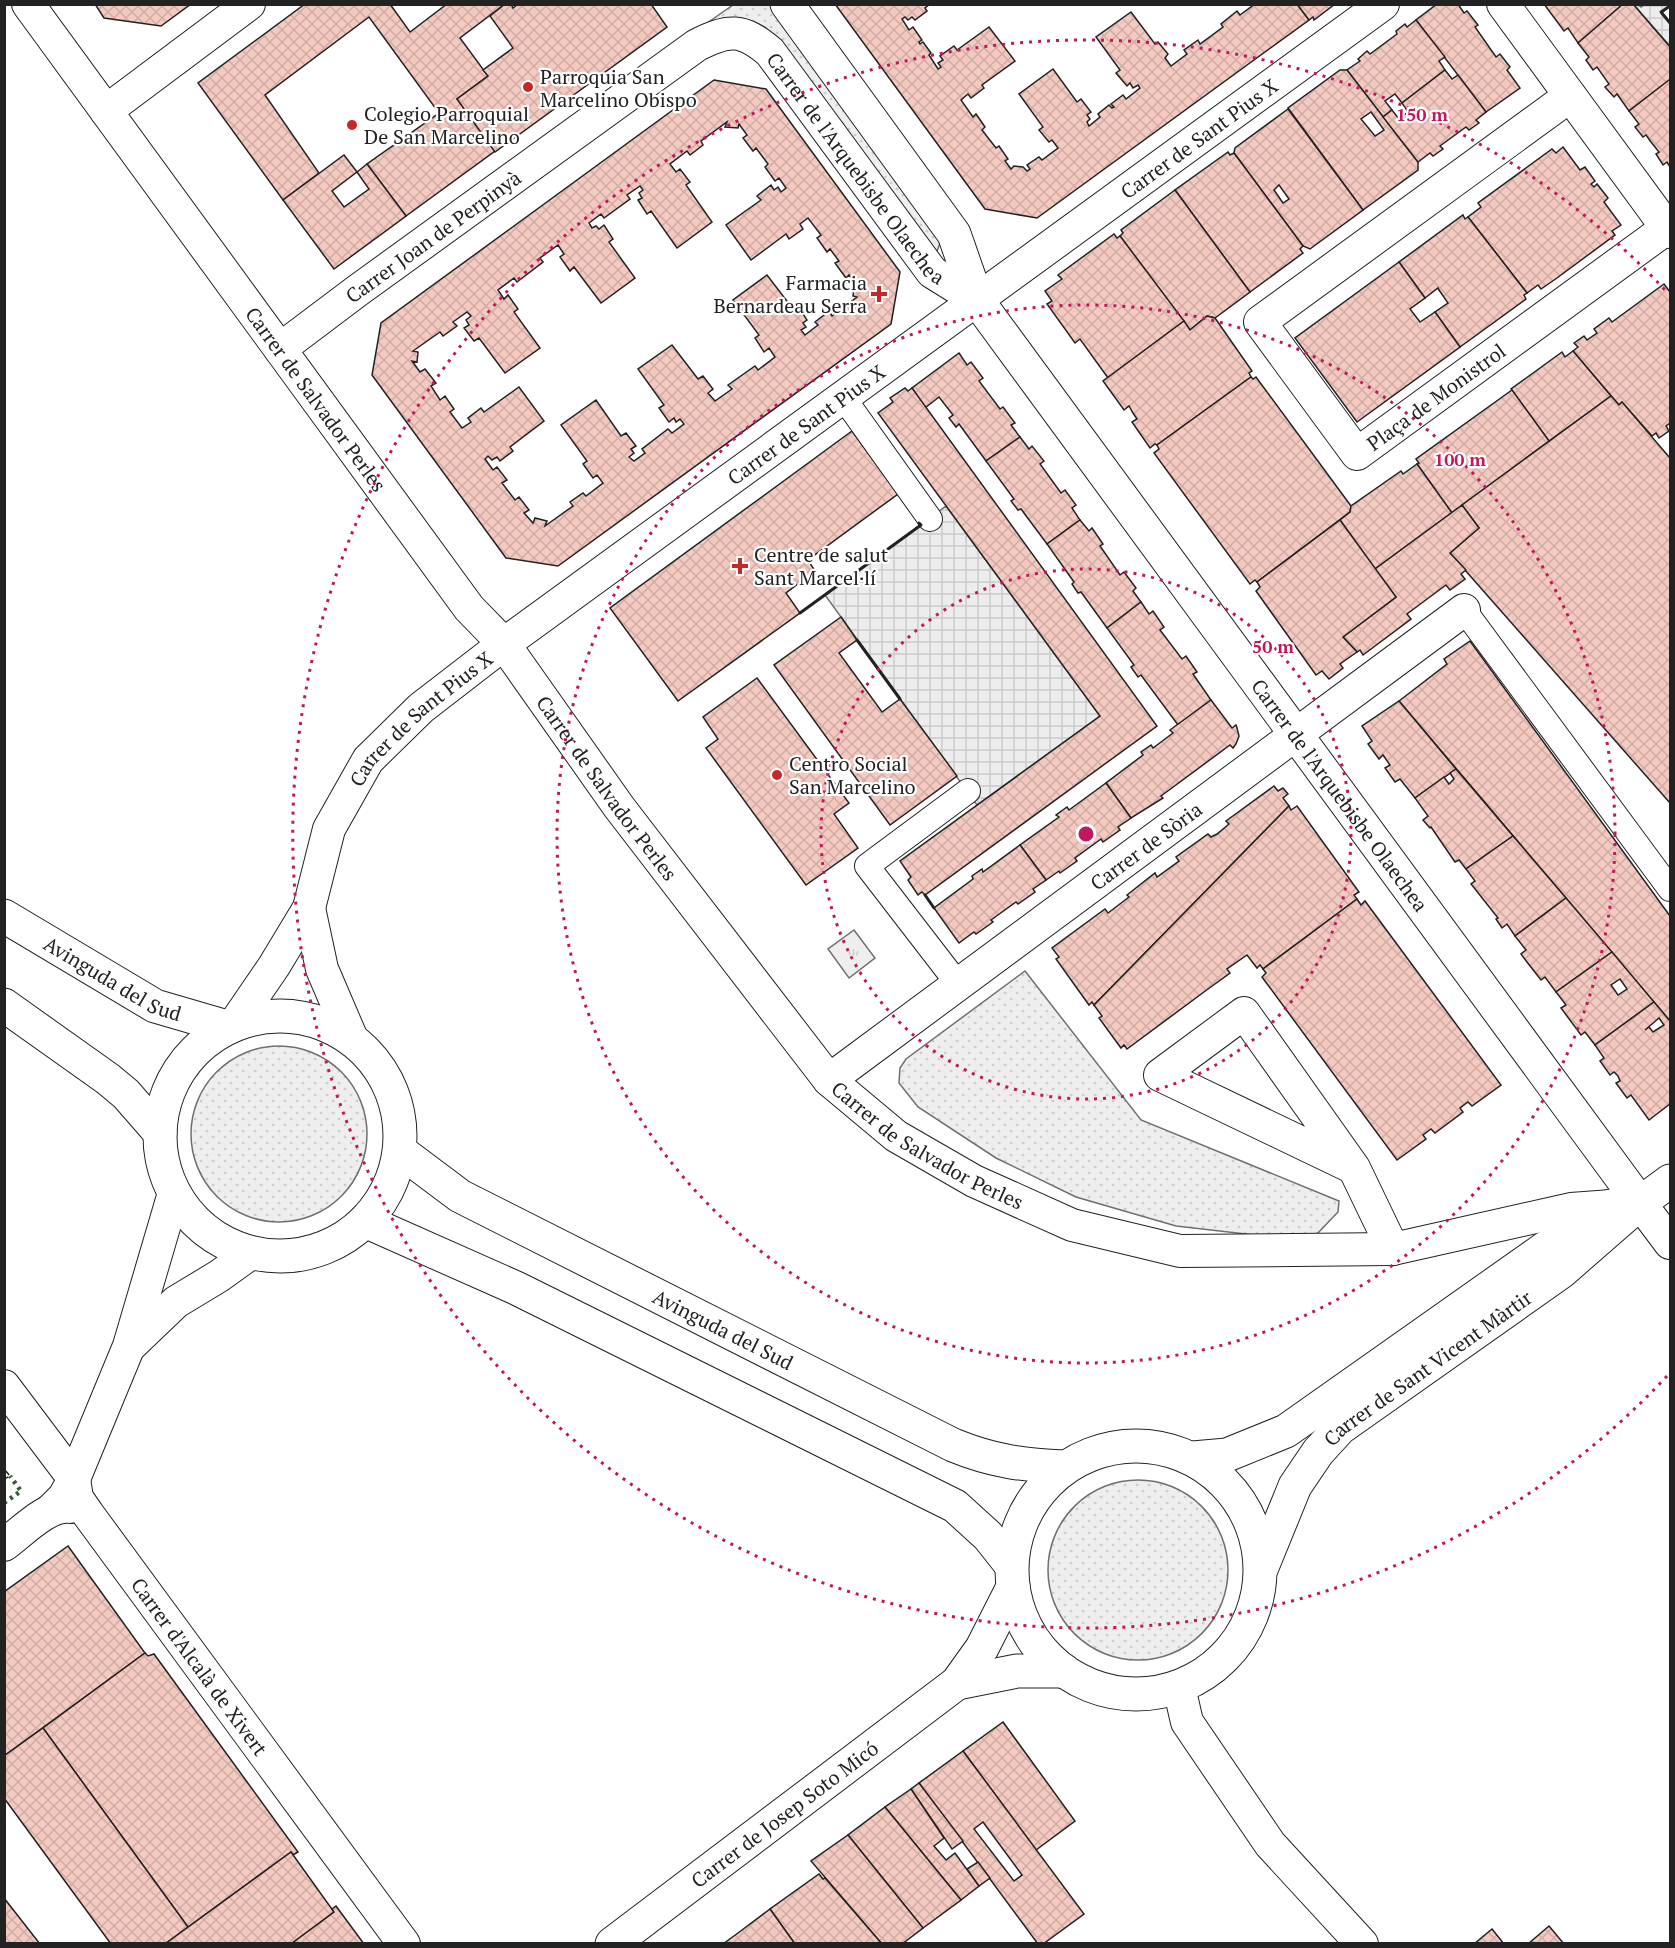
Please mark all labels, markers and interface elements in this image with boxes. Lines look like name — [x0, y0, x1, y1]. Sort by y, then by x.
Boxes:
street label: Carrer de l'Arquebisbe Olaechea — [761, 47, 950, 290]
place label: Parroquia San Marcelino Obispo — [540, 63, 697, 113]
street label: Carrer de Sant Pius X — [1115, 71, 1283, 205]
marker: Parroquia San Marcelino Obispo — [521, 80, 535, 94]
place label: Colegio Parroquial De San Marcelino — [364, 100, 529, 150]
text: 150 m — [1396, 102, 1448, 126]
marker: Colegio Parroquial De San Marcelino — [345, 118, 359, 132]
street label: Carrer Joan de Perpinyà — [340, 164, 526, 309]
place label: Farmacia Bernardeau Serra — [713, 269, 867, 319]
marker: Farmacia Bernardeau Serra — [872, 287, 886, 301]
street label: Carrer de Salvador Perles — [240, 301, 393, 497]
street label: Plaça de Monistrol — [1361, 337, 1511, 456]
street label: Carrer de Sant Pius X — [722, 357, 890, 491]
text: 100 m — [1434, 447, 1486, 471]
place label: Centre de salut Sant Marcel·lí — [754, 541, 889, 591]
marker: Centre de salut Sant Marcel·lí — [731, 557, 749, 575]
text: 50 m — [1252, 634, 1294, 658]
street label: Carrer de Sant Pius X — [343, 644, 498, 791]
street label: Carrer de l'Arquebisbe Olaechea — [1246, 673, 1435, 917]
street label: Carrer de Salvador Perles — [531, 690, 684, 886]
place label: Centro Social San Marcelino — [789, 750, 916, 800]
marker: Centro Social San Marcelino — [770, 768, 784, 782]
street label: Carrer de Sòria — [1084, 795, 1207, 896]
centre of rings — [1076, 824, 1096, 844]
street label: Avinguda del Sud — [39, 930, 185, 1027]
street label: Carrer de Salvador Perles — [826, 1075, 1028, 1215]
street label: Avinguda del Sud — [649, 1282, 798, 1376]
street label: Carrer de Sant Vicent Màrtir — [1317, 1283, 1537, 1451]
street label: Carrer d'Alcalà de Xivert — [125, 1572, 275, 1761]
street label: Carrer de Josep Soto Micó — [685, 1734, 883, 1893]

